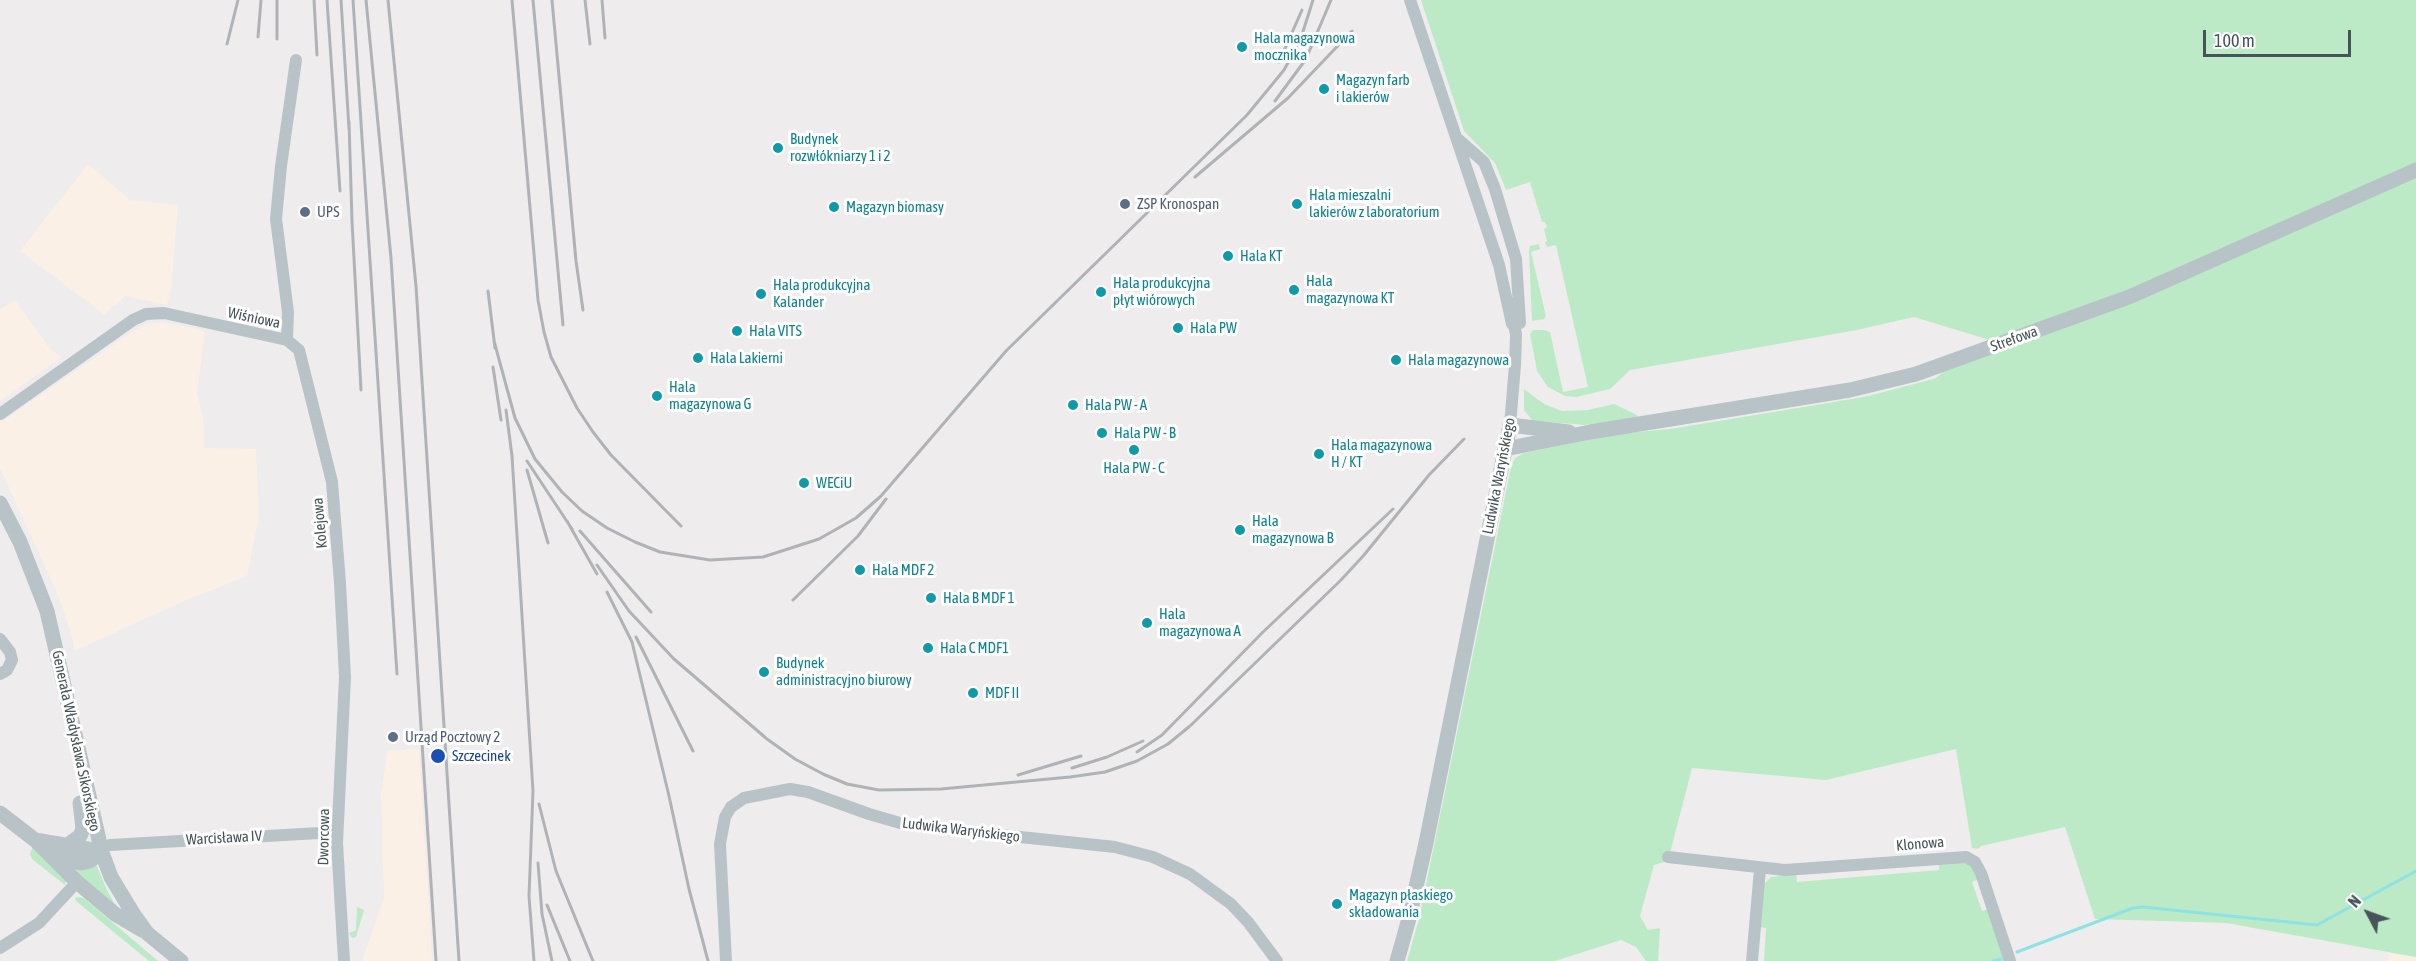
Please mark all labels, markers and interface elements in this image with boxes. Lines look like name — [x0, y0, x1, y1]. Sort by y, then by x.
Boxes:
scale bar — [2206, 18, 2354, 56]
place label: Hala magazynowa mocznika — [1254, 29, 1355, 64]
text: 100 m — [2214, 30, 2255, 51]
marker: Hala magazynowa mocznika — [1235, 40, 1249, 54]
place label: Magazyn farb i lakierów — [1336, 71, 1410, 106]
marker: Magazyn farb i lakierów — [1317, 82, 1331, 96]
place label: Budynek rozwłókniarzy 1 i 2 — [790, 130, 891, 165]
marker: Budynek rozwłókniarzy 1 i 2 — [771, 141, 785, 155]
place label: Hala mieszalni lakierów z laboratorium — [1309, 186, 1439, 221]
place label: ZSP Kronospan — [1137, 195, 1219, 213]
marker: ZSP Kronospan — [1118, 197, 1132, 211]
marker: Hala mieszalni lakierów z laboratorium — [1290, 197, 1304, 211]
place label: Magazyn biomasy — [846, 198, 944, 216]
marker: Magazyn biomasy — [827, 200, 841, 214]
place label: UPS — [317, 203, 339, 221]
marker: UPS — [298, 205, 312, 219]
place label: Hala KT — [1240, 247, 1283, 265]
marker: Hala KT — [1221, 249, 1235, 263]
place label: Hala magazynowa KT — [1306, 272, 1394, 307]
place label: Hala produkcyjna płyt wiórowych — [1113, 274, 1210, 309]
place label: Hala produkcyjna Kalander — [773, 276, 870, 311]
marker: Hala magazynowa KT — [1287, 283, 1301, 297]
marker: Hala produkcyjna płyt wiórowych — [1094, 285, 1108, 299]
marker: Hala produkcyjna Kalander — [754, 287, 768, 301]
street label: Wiśniowa — [226, 304, 282, 332]
place label: Hala PW — [1190, 319, 1237, 337]
marker: Hala PW — [1171, 321, 1185, 335]
place label: Hala VITS — [749, 322, 802, 340]
street label: Strefowa — [1988, 322, 2040, 356]
marker: Hala VITS — [730, 324, 744, 338]
place label: Hala Lakierni — [710, 349, 783, 367]
marker: Hala Lakierni — [691, 351, 705, 365]
place label: Hala magazynowa — [1408, 351, 1509, 369]
marker: Hala magazynowa — [1389, 353, 1403, 367]
place label: Hala magazynowa G — [669, 378, 751, 413]
marker: Hala magazynowa G — [650, 389, 664, 403]
place label: Hala PW - A — [1085, 396, 1147, 414]
marker: Hala PW - A — [1066, 398, 1080, 412]
street label: Ludwika Waryńskiego — [1479, 416, 1519, 536]
place label: Hala PW - B — [1114, 424, 1176, 442]
marker: Hala PW - B — [1095, 426, 1109, 440]
place label: Hala magazynowa H / KT — [1331, 436, 1432, 471]
marker: Hala PW - C — [1127, 443, 1141, 457]
marker: Hala magazynowa H / KT — [1312, 447, 1326, 461]
place label: Hala PW - C — [1103, 459, 1165, 477]
place label: WECiU — [816, 474, 852, 492]
marker: WECiU — [797, 476, 811, 490]
street label: Kolejowa — [309, 497, 331, 549]
place label: Hala magazynowa B — [1252, 512, 1334, 547]
marker: Hala magazynowa B — [1233, 523, 1247, 537]
place label: Hala MDF 2 — [872, 561, 934, 579]
marker: Hala MDF 2 — [853, 563, 867, 577]
place label: Hala B MDF 1 — [943, 589, 1014, 607]
marker: Hala B MDF 1 — [924, 591, 938, 605]
place label: Hala magazynowa A — [1159, 605, 1241, 640]
marker: Hala magazynowa A — [1140, 616, 1154, 630]
place label: Hala C MDF1 — [940, 639, 1009, 657]
marker: Hala C MDF1 — [921, 641, 935, 655]
street label: Generała Władysława Sikorskiego — [48, 649, 104, 833]
place label: Budynek administracyjno biurowy — [776, 654, 912, 689]
marker: Budynek administracyjno biurowy — [757, 665, 771, 679]
place label: MDF II — [985, 684, 1019, 702]
marker: MDF II — [966, 686, 980, 700]
place label: Urząd Pocztowy 2 — [405, 728, 500, 746]
marker: Urząd Pocztowy 2 — [386, 730, 400, 744]
marker: Szczecinek — [429, 747, 447, 765]
place label: Szczecinek — [452, 747, 511, 765]
street label: Dworcowa — [315, 808, 333, 866]
street label: Ludwika Waryńskiego — [901, 814, 1021, 846]
street label: Warcisława IV — [186, 827, 262, 849]
street label: Klonowa — [1895, 833, 1945, 855]
north arrow — [2338, 883, 2398, 943]
place label: Magazyn płaskiego składowania — [1349, 886, 1453, 921]
text: N — [2345, 892, 2364, 911]
marker: Magazyn płaskiego składowania — [1330, 897, 1344, 911]

